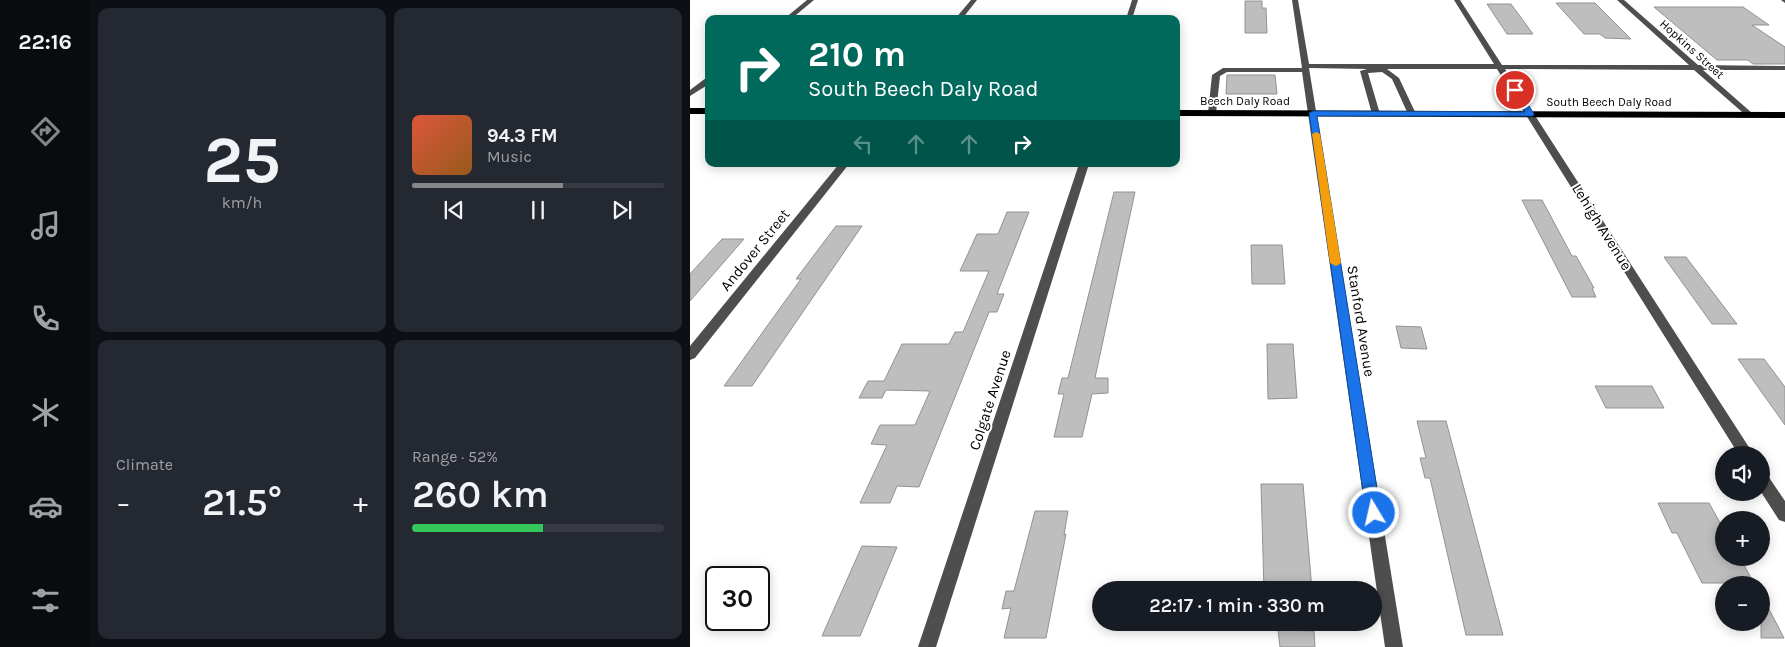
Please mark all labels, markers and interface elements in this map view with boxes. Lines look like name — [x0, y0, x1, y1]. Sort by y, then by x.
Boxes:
street label: Hopkins Street — [1657, 17, 1727, 82]
text: 22:16 — [18, 29, 72, 55]
text: 210 m — [808, 34, 906, 75]
icon: right — [725, 35, 790, 100]
pin — [1494, 69, 1536, 111]
text: South Beech Daly Road — [808, 76, 1038, 102]
icon: arrive — [1501, 76, 1529, 104]
street label: Beech Daly Road — [1200, 94, 1290, 108]
street label: South Beech Daly Road — [1546, 95, 1672, 109]
icon: directions — [28, 114, 63, 149]
text: 25 — [203, 122, 281, 198]
text: 94.3 FM — [487, 125, 558, 147]
icon: left — [849, 130, 877, 158]
icon: ahead — [902, 130, 930, 158]
icon: ahead — [955, 130, 983, 158]
icon: right — [1008, 130, 1036, 158]
text: Music — [487, 147, 532, 166]
street label: Lehigh Avenue — [1568, 180, 1636, 274]
text: km/h — [222, 193, 262, 212]
icon: previous — [440, 196, 468, 224]
icon: pause — [524, 196, 552, 224]
icon: next — [608, 196, 636, 224]
street label: Andover Street — [716, 205, 794, 295]
icon: music — [28, 208, 63, 243]
street label: Stanford Avenue — [1343, 264, 1379, 378]
icon: phone — [28, 301, 63, 336]
street label: Colgate Avenue — [965, 347, 1015, 453]
icon: climate — [28, 395, 63, 430]
map controls — [1715, 446, 1770, 631]
button: sound — [1715, 446, 1770, 501]
text: Range · 52% — [412, 447, 498, 466]
text: Climate — [116, 455, 173, 474]
text: 260 km — [412, 472, 549, 517]
text: 21.5° — [202, 480, 282, 525]
text: − — [116, 486, 131, 519]
text: + — [353, 486, 368, 519]
position arrow — [1347, 486, 1399, 538]
icon: car — [28, 489, 63, 524]
button: + — [1715, 511, 1770, 566]
speed limit sign: 30 — [705, 566, 770, 631]
button: − — [1715, 576, 1770, 631]
icon: filters — [28, 583, 63, 618]
text: 22:17 · 1 min · 330 m — [1149, 595, 1325, 617]

